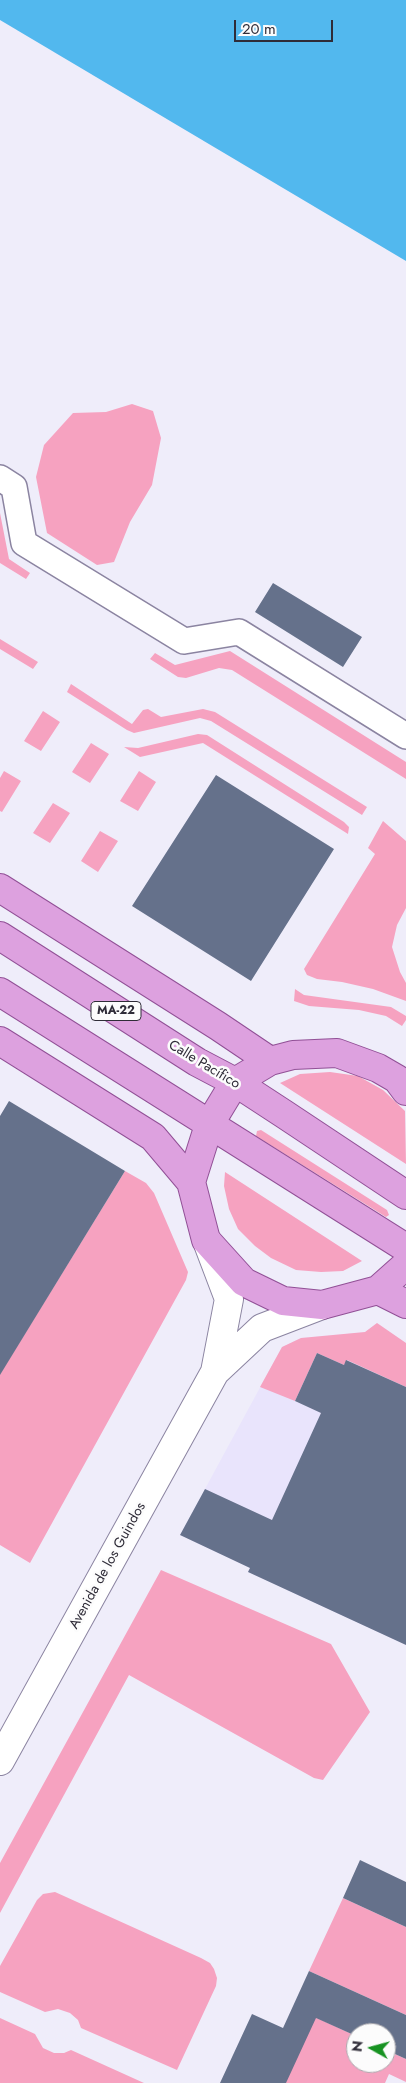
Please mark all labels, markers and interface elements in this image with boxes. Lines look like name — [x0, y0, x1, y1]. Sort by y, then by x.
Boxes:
scale bar — [236, 10, 335, 42]
text: 20 m — [242, 18, 276, 40]
road number: MA-22 — [91, 1001, 141, 1020]
street label: Calle Pacífico — [165, 1037, 243, 1093]
street label: Avenida de los Guindos — [66, 1500, 150, 1632]
north arrow — [346, 2023, 396, 2073]
text: N — [347, 2040, 368, 2053]

